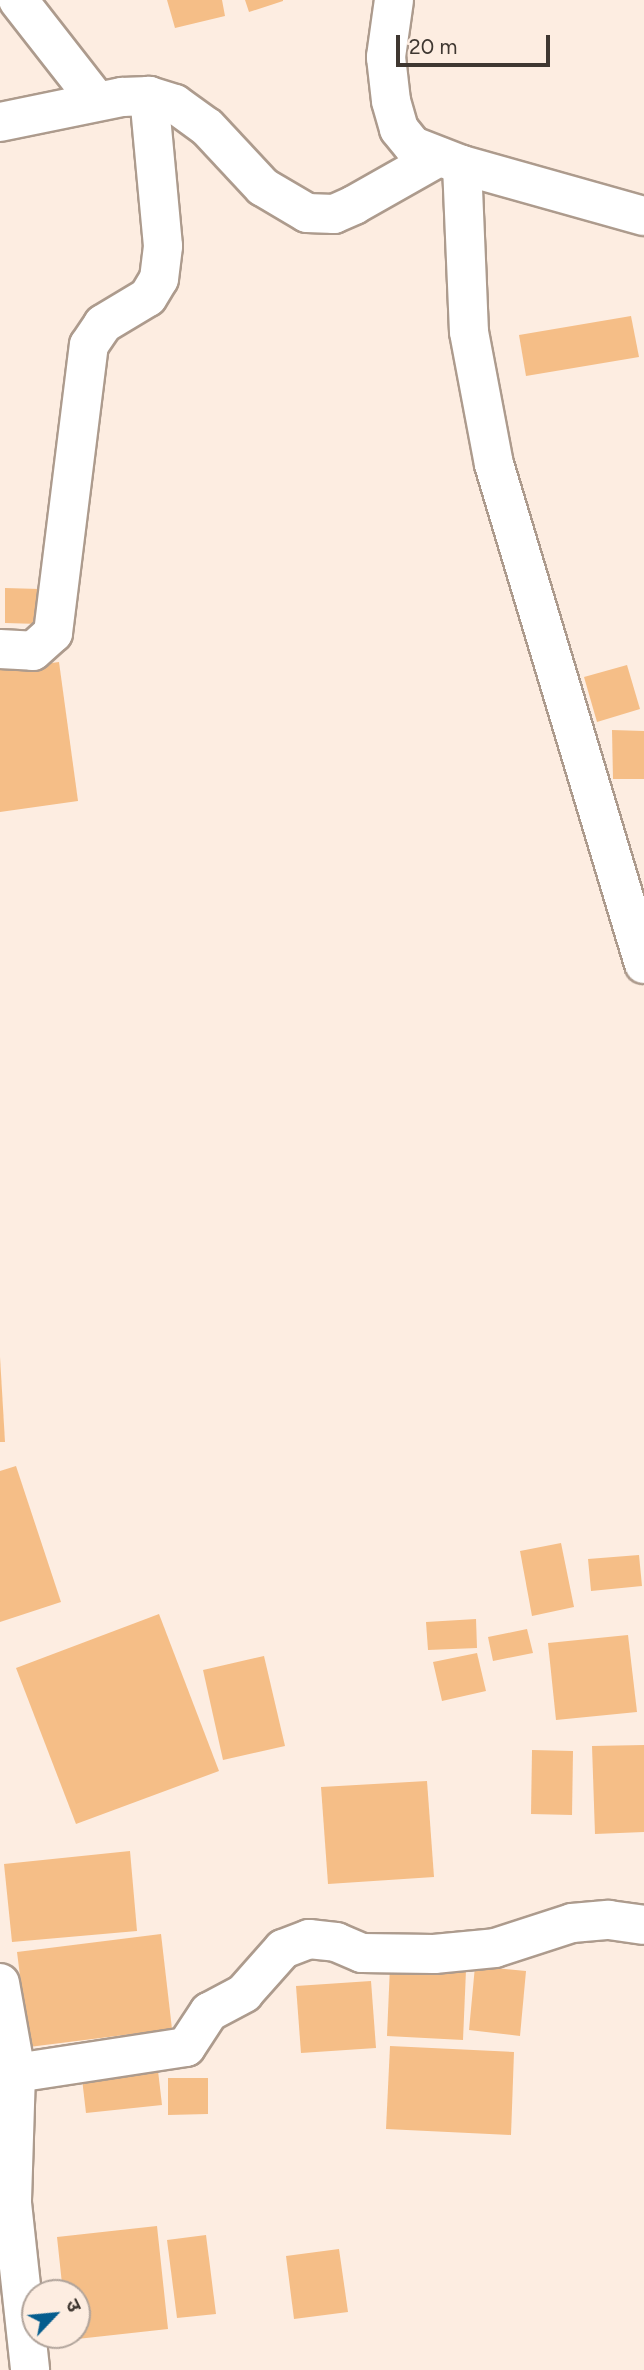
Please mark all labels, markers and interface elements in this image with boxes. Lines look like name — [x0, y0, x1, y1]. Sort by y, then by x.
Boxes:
scale bar — [399, 21, 553, 65]
text: 20 m — [409, 34, 457, 59]
north arrow — [21, 2279, 91, 2349]
text: उ — [61, 2295, 86, 2315]

